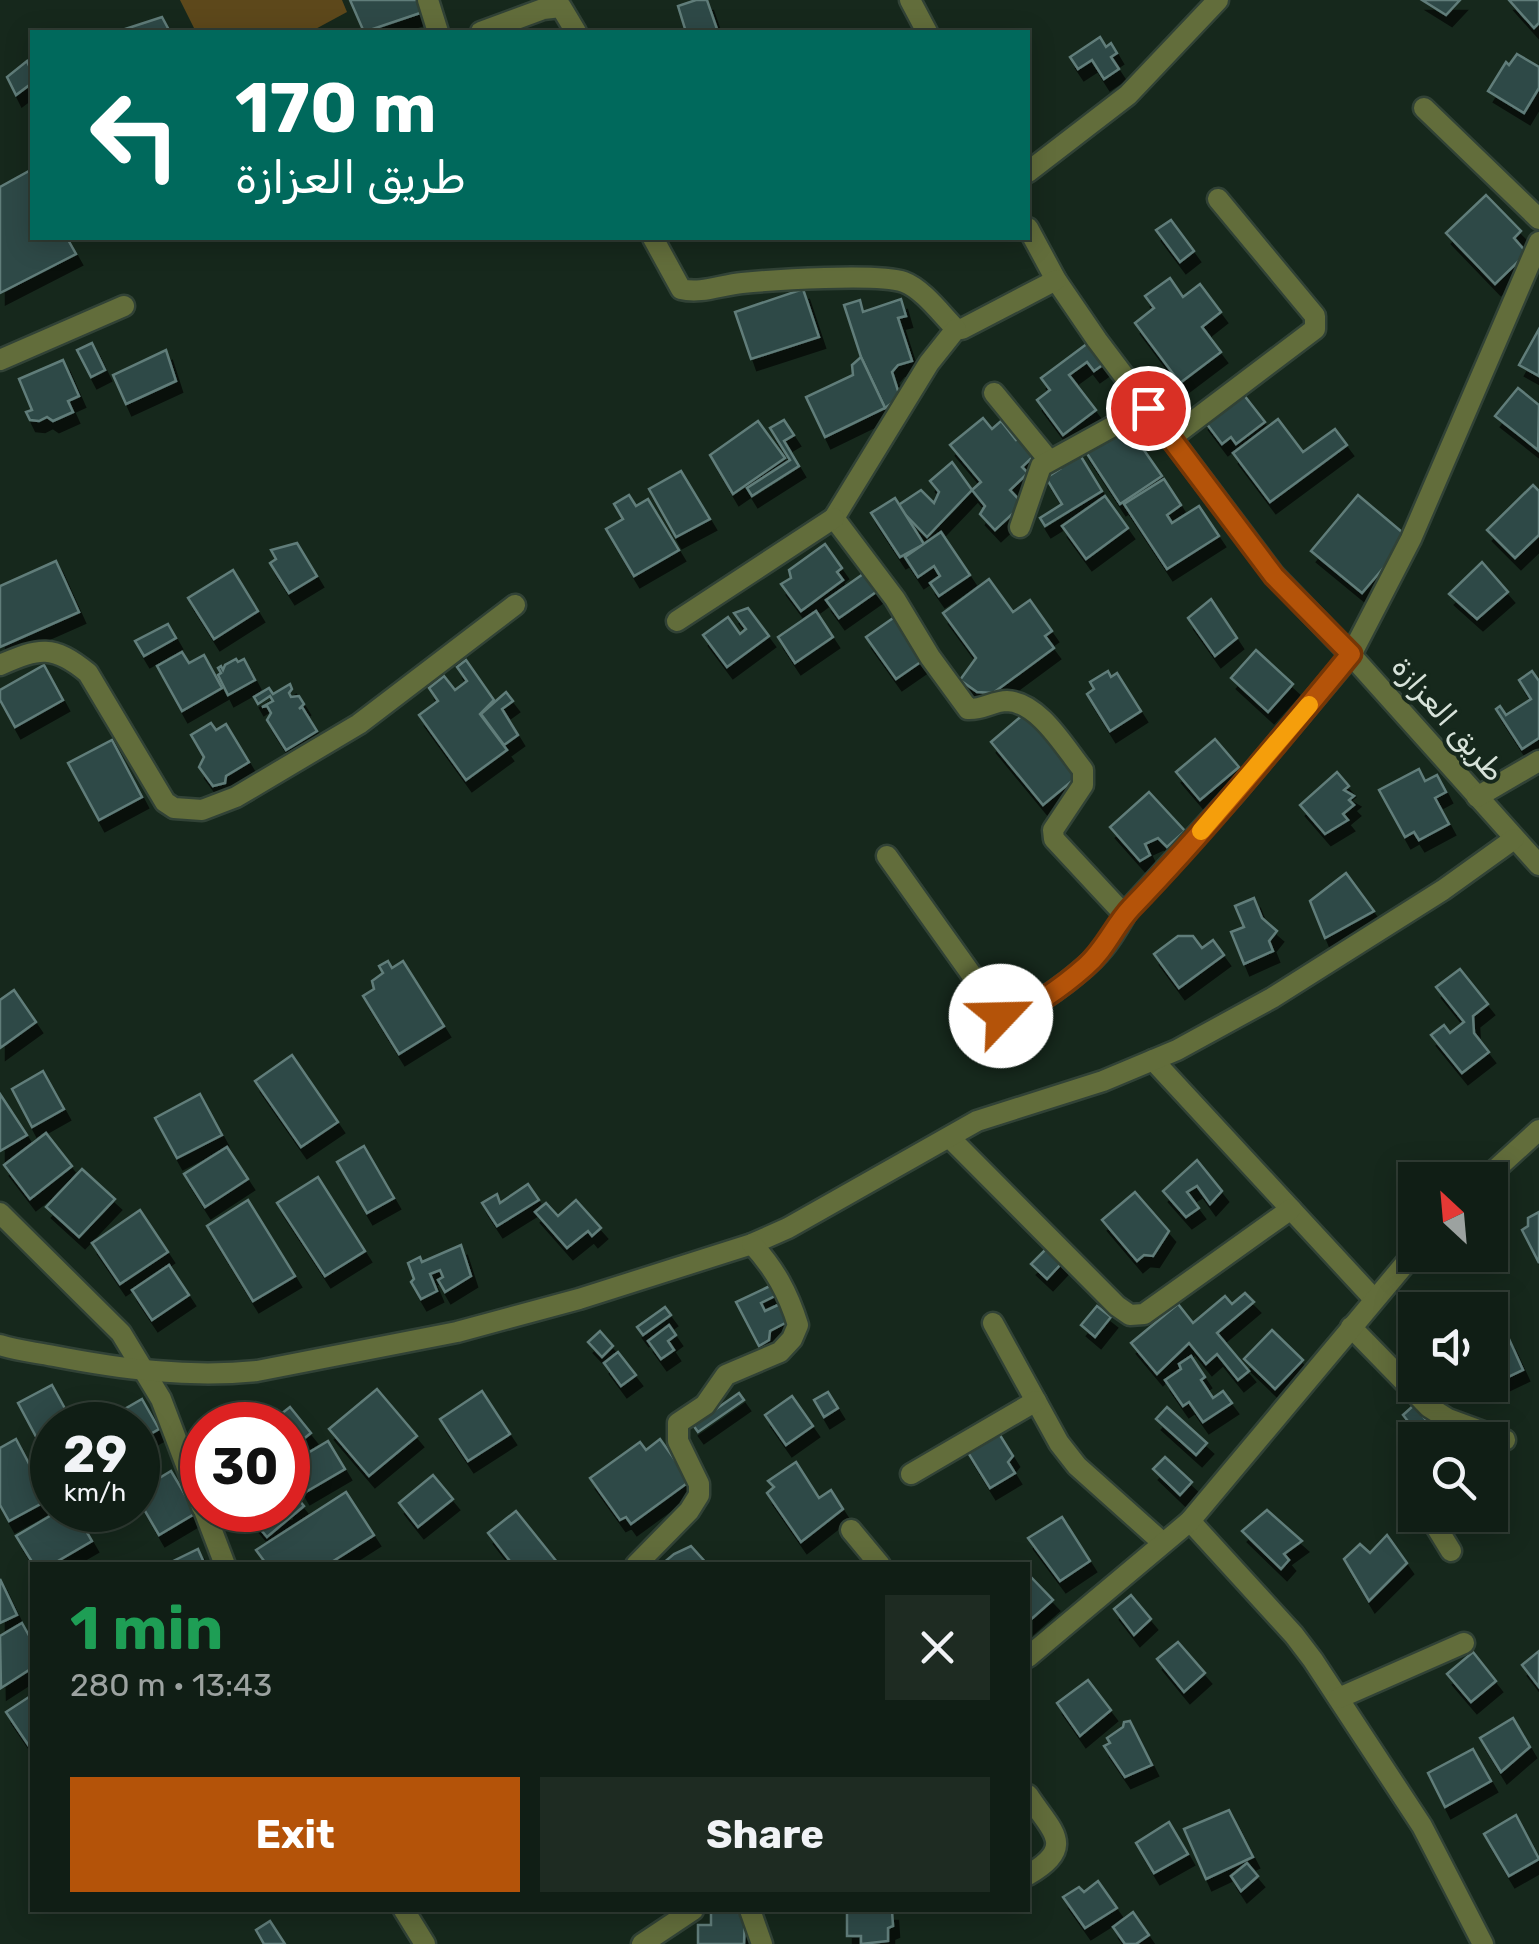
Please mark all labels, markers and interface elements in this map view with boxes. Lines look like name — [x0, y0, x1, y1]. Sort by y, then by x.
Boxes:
text: 170 m — [235, 67, 437, 150]
icon: left — [70, 70, 200, 200]
text: طريق العزازة — [235, 151, 466, 204]
pin — [1106, 366, 1191, 451]
icon: arrive — [1121, 381, 1176, 436]
street label: طريق العزازة — [1384, 649, 1512, 789]
position arrow — [949, 964, 1053, 1068]
north arrow — [1398, 1162, 1508, 1272]
map controls — [1398, 1162, 1508, 1532]
button: sound — [1398, 1292, 1508, 1402]
speed limit sign: 30 — [180, 1402, 310, 1532]
button: search — [1398, 1422, 1508, 1532]
text: 29 — [63, 1425, 127, 1485]
text: km/h — [64, 1478, 126, 1507]
text: 1 min — [70, 1593, 223, 1664]
button: close — [885, 1595, 990, 1700]
text: 280 m · 13:43 — [70, 1666, 272, 1704]
button: Exit — [70, 1777, 520, 1892]
button: Share — [540, 1777, 990, 1892]

